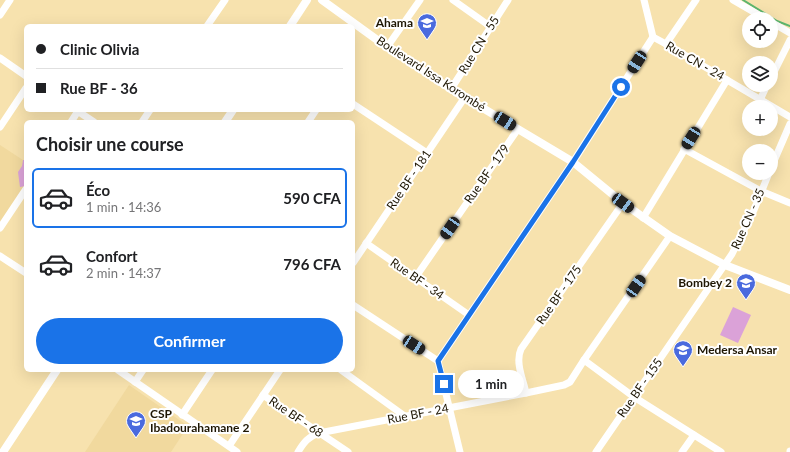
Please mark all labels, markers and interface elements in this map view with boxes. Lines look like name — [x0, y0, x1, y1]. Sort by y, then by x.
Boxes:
school or university icon: Ahama — [416, 12, 438, 40]
map controls — [742, 12, 778, 180]
button: locate — [742, 12, 778, 48]
street label: Rue CN - 55 — [455, 13, 502, 76]
place label: Ahama — [375, 15, 413, 30]
street label: Boulevard Issa Korombé — [374, 33, 489, 114]
street label: Rue CN - 24 — [663, 38, 727, 83]
text: Clinic Olivia — [60, 40, 139, 58]
car — [625, 49, 649, 75]
button: layers — [742, 56, 778, 92]
route start — [612, 78, 630, 96]
text: Rue BF - 36 — [60, 79, 138, 97]
button: + — [742, 100, 778, 136]
car — [492, 110, 518, 132]
car — [680, 125, 702, 151]
text: Choisir une course — [36, 133, 184, 155]
street label: Rue BF - 179 — [461, 141, 513, 206]
button: − — [742, 144, 778, 180]
street label: Rue BF - 181 — [383, 147, 434, 213]
icon: car — [38, 180, 74, 216]
text: Éco — [86, 181, 110, 199]
street label: Rue CN - 35 — [727, 186, 768, 252]
text: 590 CFA — [283, 189, 341, 207]
car — [610, 191, 636, 215]
text: 1 min · 14:36 — [86, 199, 161, 215]
car — [438, 215, 462, 241]
icon: car — [38, 246, 74, 282]
text: Confort — [86, 247, 138, 265]
text: 796 CFA — [283, 255, 341, 273]
street label: Rue BF - 34 — [388, 255, 447, 303]
street label: Rue BF - 175 — [533, 262, 585, 327]
text: 2 min · 14:37 — [86, 265, 161, 281]
school or university icon: Bombey 2 — [735, 272, 757, 300]
car — [624, 273, 648, 299]
place label: Bombey 2 — [678, 275, 732, 290]
button: Confirmer — [36, 318, 343, 364]
car — [401, 333, 427, 357]
school or university icon: Medersa Ansar — [672, 339, 694, 367]
place label: Medersa Ansar — [697, 342, 778, 357]
street label: Rue BF - 155 — [614, 355, 666, 420]
callout: 1 min — [458, 370, 524, 398]
route end — [435, 375, 453, 393]
text: 1 min — [475, 376, 507, 392]
street label: Rue BF - 68 — [266, 393, 326, 440]
street label: Rue BF - 24 — [386, 400, 450, 427]
place label: CSP Ibadourahamane 2 — [150, 406, 249, 435]
school or university icon: CSP Ibadourahamane 2 — [125, 410, 147, 438]

